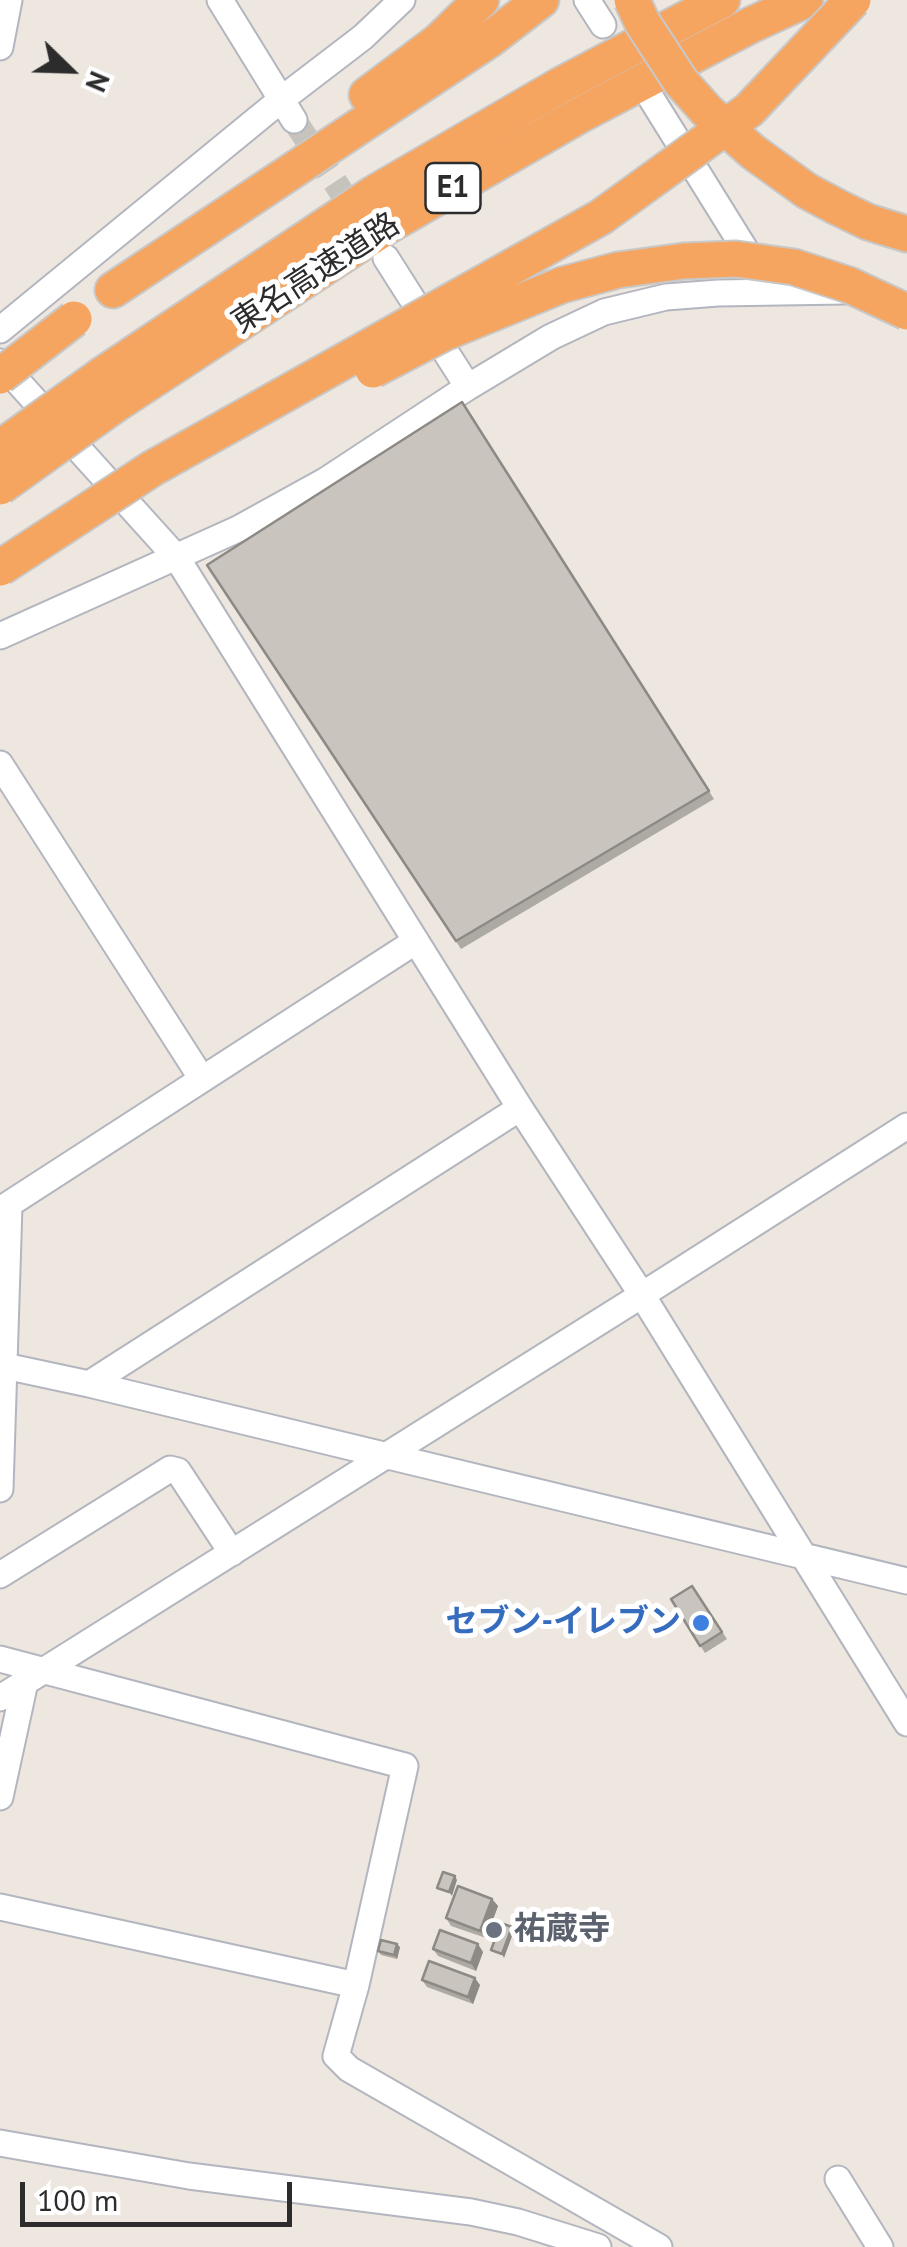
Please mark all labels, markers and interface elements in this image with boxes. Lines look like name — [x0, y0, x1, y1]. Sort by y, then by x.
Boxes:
north arrow — [20, 20, 120, 120]
text: N — [77, 66, 119, 98]
road number: E1 — [426, 163, 480, 213]
street label: 東名高速道路 — [225, 206, 407, 342]
place label: セブン-イレブン — [445, 1604, 681, 1642]
marker: セブン-イレブン — [690, 1612, 712, 1634]
place label: 祐蔵寺 — [514, 1911, 610, 1949]
marker: 祐蔵寺 — [483, 1919, 505, 1941]
scale bar — [25, 2162, 298, 2224]
text: 100 m — [37, 2180, 118, 2219]

